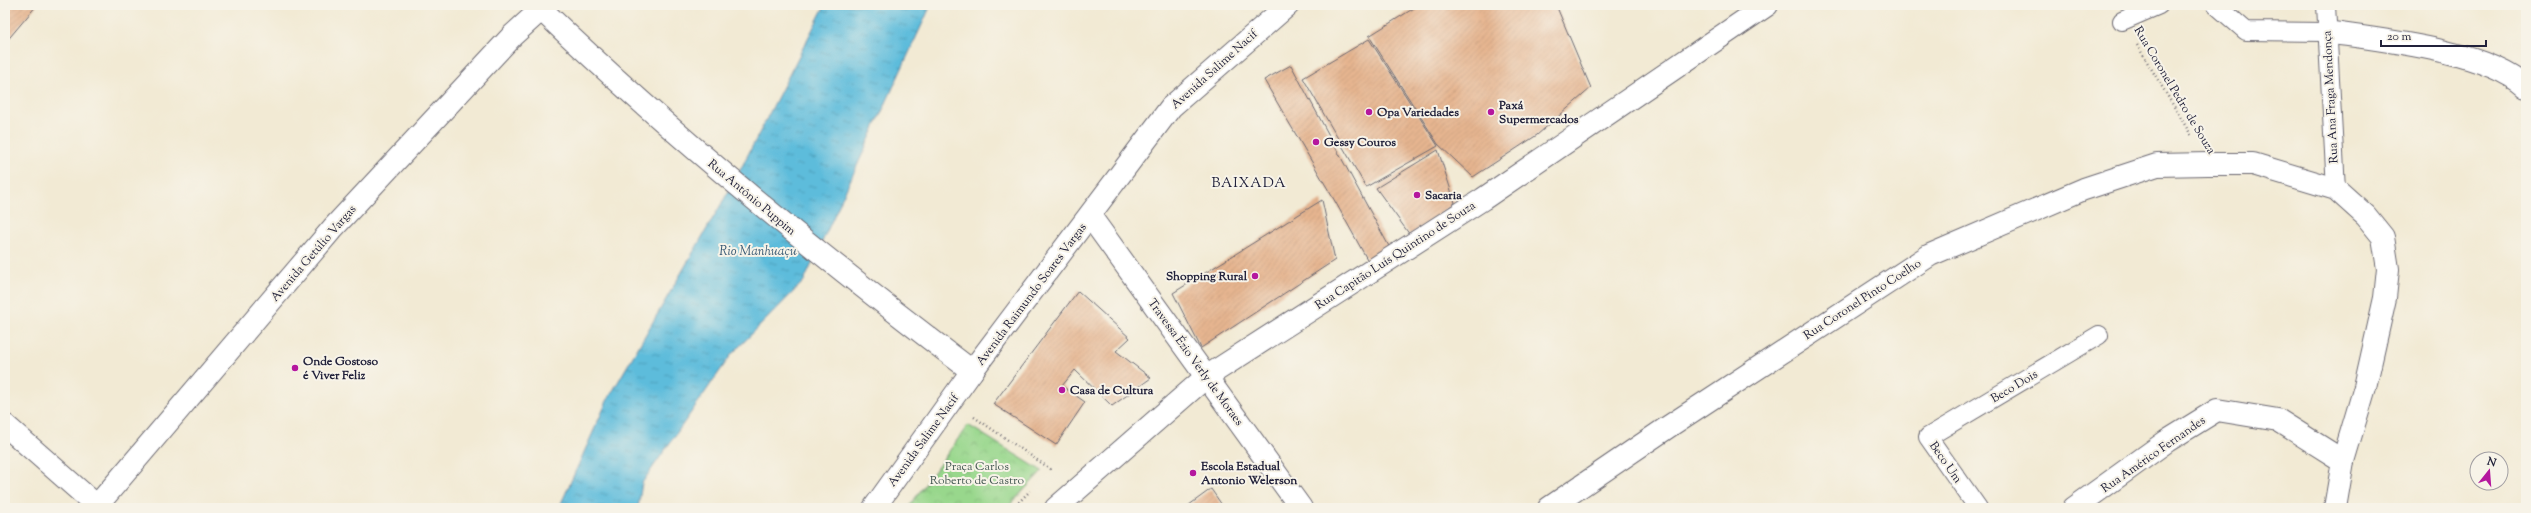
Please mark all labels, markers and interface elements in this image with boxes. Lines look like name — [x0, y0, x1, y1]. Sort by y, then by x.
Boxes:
scale bar — [2381, 22, 2486, 48]
street label: Rua Coronel Pedro de Souza — [2129, 23, 2220, 158]
street label: Avenida Salime Nacif — [1167, 25, 1263, 114]
text: 20 m — [2387, 28, 2412, 46]
street label: Rua Ana Fraga Mendonça — [2319, 30, 2343, 164]
place label: Paxá Supermercados — [1498, 97, 1579, 129]
place label: Opa Variedades — [1377, 104, 1459, 122]
marker: Opa Variedades — [1364, 107, 1374, 117]
marker: Paxá Supermercados — [1486, 107, 1496, 117]
place label: Gessy Couros — [1324, 134, 1396, 152]
marker: Gessy Couros — [1311, 137, 1321, 147]
street label: Rua Antônio Puppim — [703, 155, 799, 240]
district label: BAIXADA — [1211, 174, 1287, 194]
place label: Sacaria — [1425, 187, 1462, 205]
marker: Sacaria — [1412, 190, 1422, 200]
street label: Rua Capitão Luís Quintino de Souza — [1312, 197, 1480, 315]
street label: Avenida Getúlio Vargas — [267, 201, 361, 306]
street label: Avenida Raimundo Soares Vargas — [972, 219, 1092, 370]
water label: Rio Manhuaçu — [719, 243, 797, 261]
street label: Rua Coronel Pinto Coelho — [1800, 255, 1925, 345]
place label: Shopping Rural — [1166, 268, 1248, 286]
marker: Shopping Rural — [1250, 271, 1260, 281]
street label: Travessa Ézio Verly de Moraes — [1143, 295, 1248, 430]
place label: Onde Gostoso é Viver Feliz — [303, 353, 378, 385]
marker: Onde Gostoso é Viver Feliz — [290, 363, 300, 373]
street label: Beco Dois — [1988, 366, 2042, 408]
place label: Casa de Cultura — [1070, 382, 1154, 400]
marker: Casa de Cultura — [1057, 385, 1067, 395]
street label: Avenida Salime Nacif — [884, 390, 964, 491]
street label: Rua Américo Fernandes — [2098, 412, 2210, 498]
street label: Beco Um — [1924, 438, 1966, 487]
north arrow — [2469, 451, 2509, 491]
text: N — [2484, 453, 2498, 471]
park label: Praça Carlos Roberto de Castro — [930, 458, 1025, 490]
place label: Escola Estadual Antonio Welerson — [1200, 458, 1298, 490]
marker: Escola Estadual Antonio Welerson — [1188, 468, 1198, 478]

